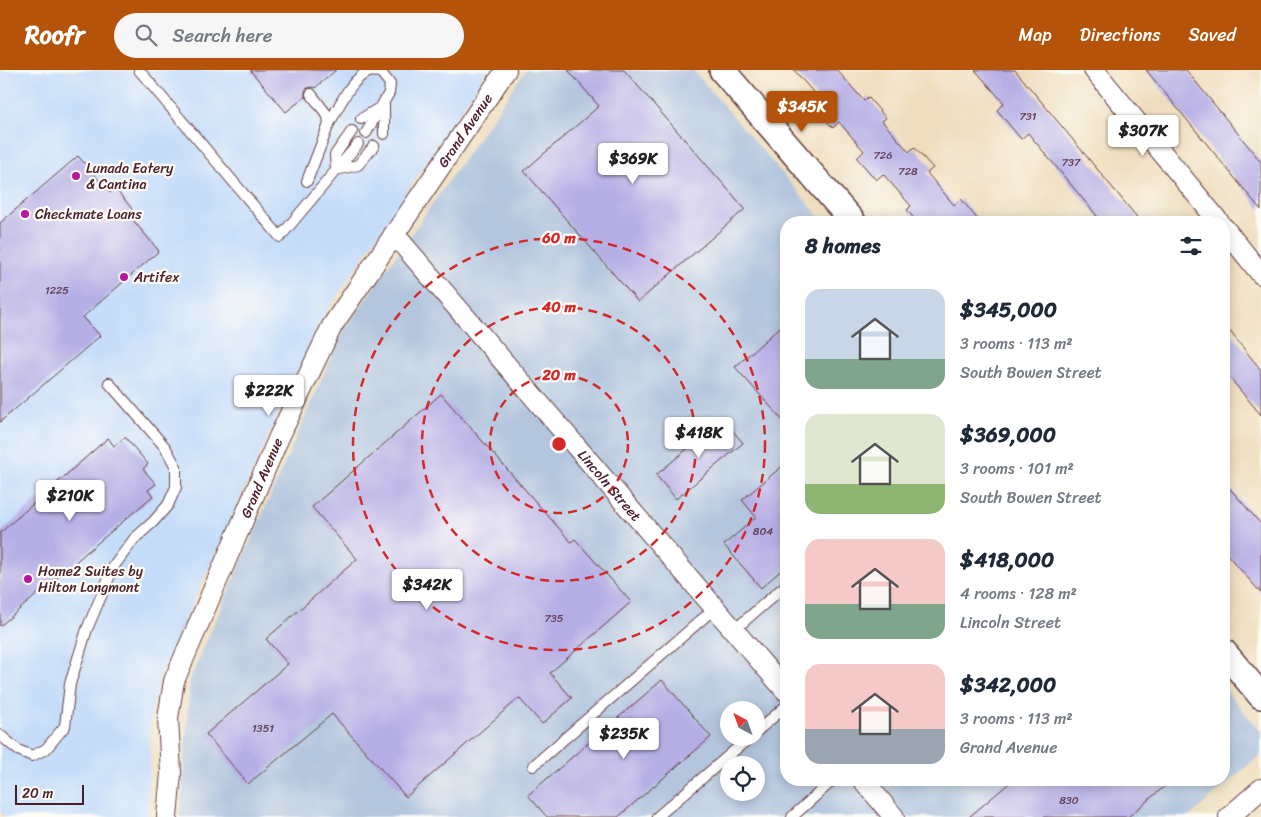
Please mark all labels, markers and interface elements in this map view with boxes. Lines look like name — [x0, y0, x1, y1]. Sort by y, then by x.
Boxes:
search box — [114, 13, 464, 58]
text: Roofr — [25, 14, 84, 56]
text: Search here — [172, 19, 273, 52]
text: Map — [1019, 19, 1052, 51]
text: Directions — [1080, 19, 1161, 51]
text: Saved — [1189, 19, 1236, 51]
icon: search — [132, 21, 160, 49]
street label: Grand Avenue — [431, 88, 500, 173]
pin: $345K — [767, 90, 837, 133]
text: $345K — [777, 92, 827, 121]
house number: 731 — [1019, 107, 1037, 126]
pin: $307K — [1108, 114, 1178, 157]
text: $307K — [1119, 116, 1167, 145]
pin: $369K — [598, 142, 668, 185]
text: $369K — [609, 144, 657, 173]
house number: 726 — [874, 146, 892, 165]
house number: 737 — [1062, 153, 1081, 172]
place label: Lunada Eatery & Cantina — [86, 156, 174, 197]
house number: 728 — [898, 162, 918, 181]
marker: Lunada Eatery & Cantina — [70, 170, 82, 182]
place label: Checkmate Loans — [35, 202, 142, 227]
marker: Checkmate Loans — [19, 208, 31, 220]
text: 60 m — [541, 225, 576, 251]
text: 8 homes — [805, 227, 880, 265]
icon: filters — [1177, 232, 1205, 260]
place label: Artifex — [133, 265, 180, 290]
marker: Artifex — [118, 271, 130, 283]
house number: 1225 — [45, 281, 69, 300]
text: $345,000 — [960, 291, 1057, 329]
text: 40 m — [541, 294, 577, 320]
icon: home — [845, 309, 905, 369]
text: 3 rooms · 113 m² — [960, 329, 1072, 358]
text: South Bowen Street — [960, 358, 1102, 387]
text: 20 m — [541, 362, 576, 388]
pin: $222K — [234, 374, 304, 417]
text: $222K — [245, 376, 293, 405]
pin: $418K — [664, 416, 734, 459]
text: $369,000 — [960, 416, 1056, 454]
text: $418K — [675, 418, 723, 447]
street label: Grand Avenue — [234, 434, 290, 522]
icon: home — [845, 434, 905, 494]
centre of rings — [550, 435, 568, 453]
street label: Lincoln Street — [571, 444, 647, 527]
text: 3 rooms · 101 m² — [960, 454, 1074, 483]
pin: $210K — [35, 480, 105, 522]
text: $210K — [47, 481, 93, 510]
text: South Bowen Street — [960, 483, 1102, 512]
house number: 804 — [753, 522, 773, 541]
text: $418,000 — [960, 541, 1054, 579]
place label: Home2 Suites by Hilton Longmont — [38, 559, 144, 600]
icon: home — [845, 559, 905, 619]
pin: $342K — [392, 568, 462, 611]
text: $342K — [403, 570, 451, 599]
marker: Home2 Suites by Hilton Longmont — [22, 573, 34, 585]
text: 4 rooms · 128 m² — [960, 579, 1077, 608]
text: Lincoln Street — [960, 608, 1061, 637]
house number: 735 — [544, 609, 564, 628]
text: $342,000 — [960, 666, 1056, 704]
icon: home — [845, 684, 905, 744]
north arrow — [720, 701, 765, 746]
map controls — [720, 701, 765, 801]
text: 3 rooms · 113 m² — [960, 704, 1072, 733]
pin: $235K — [589, 718, 659, 760]
house number: 1351 — [252, 719, 274, 738]
text: $235K — [600, 719, 648, 748]
text: Grand Avenue — [960, 733, 1057, 762]
button: locate — [720, 756, 765, 801]
text: 20 m — [22, 781, 53, 806]
scale bar — [15, 782, 84, 805]
house number: 830 — [1059, 791, 1079, 810]

